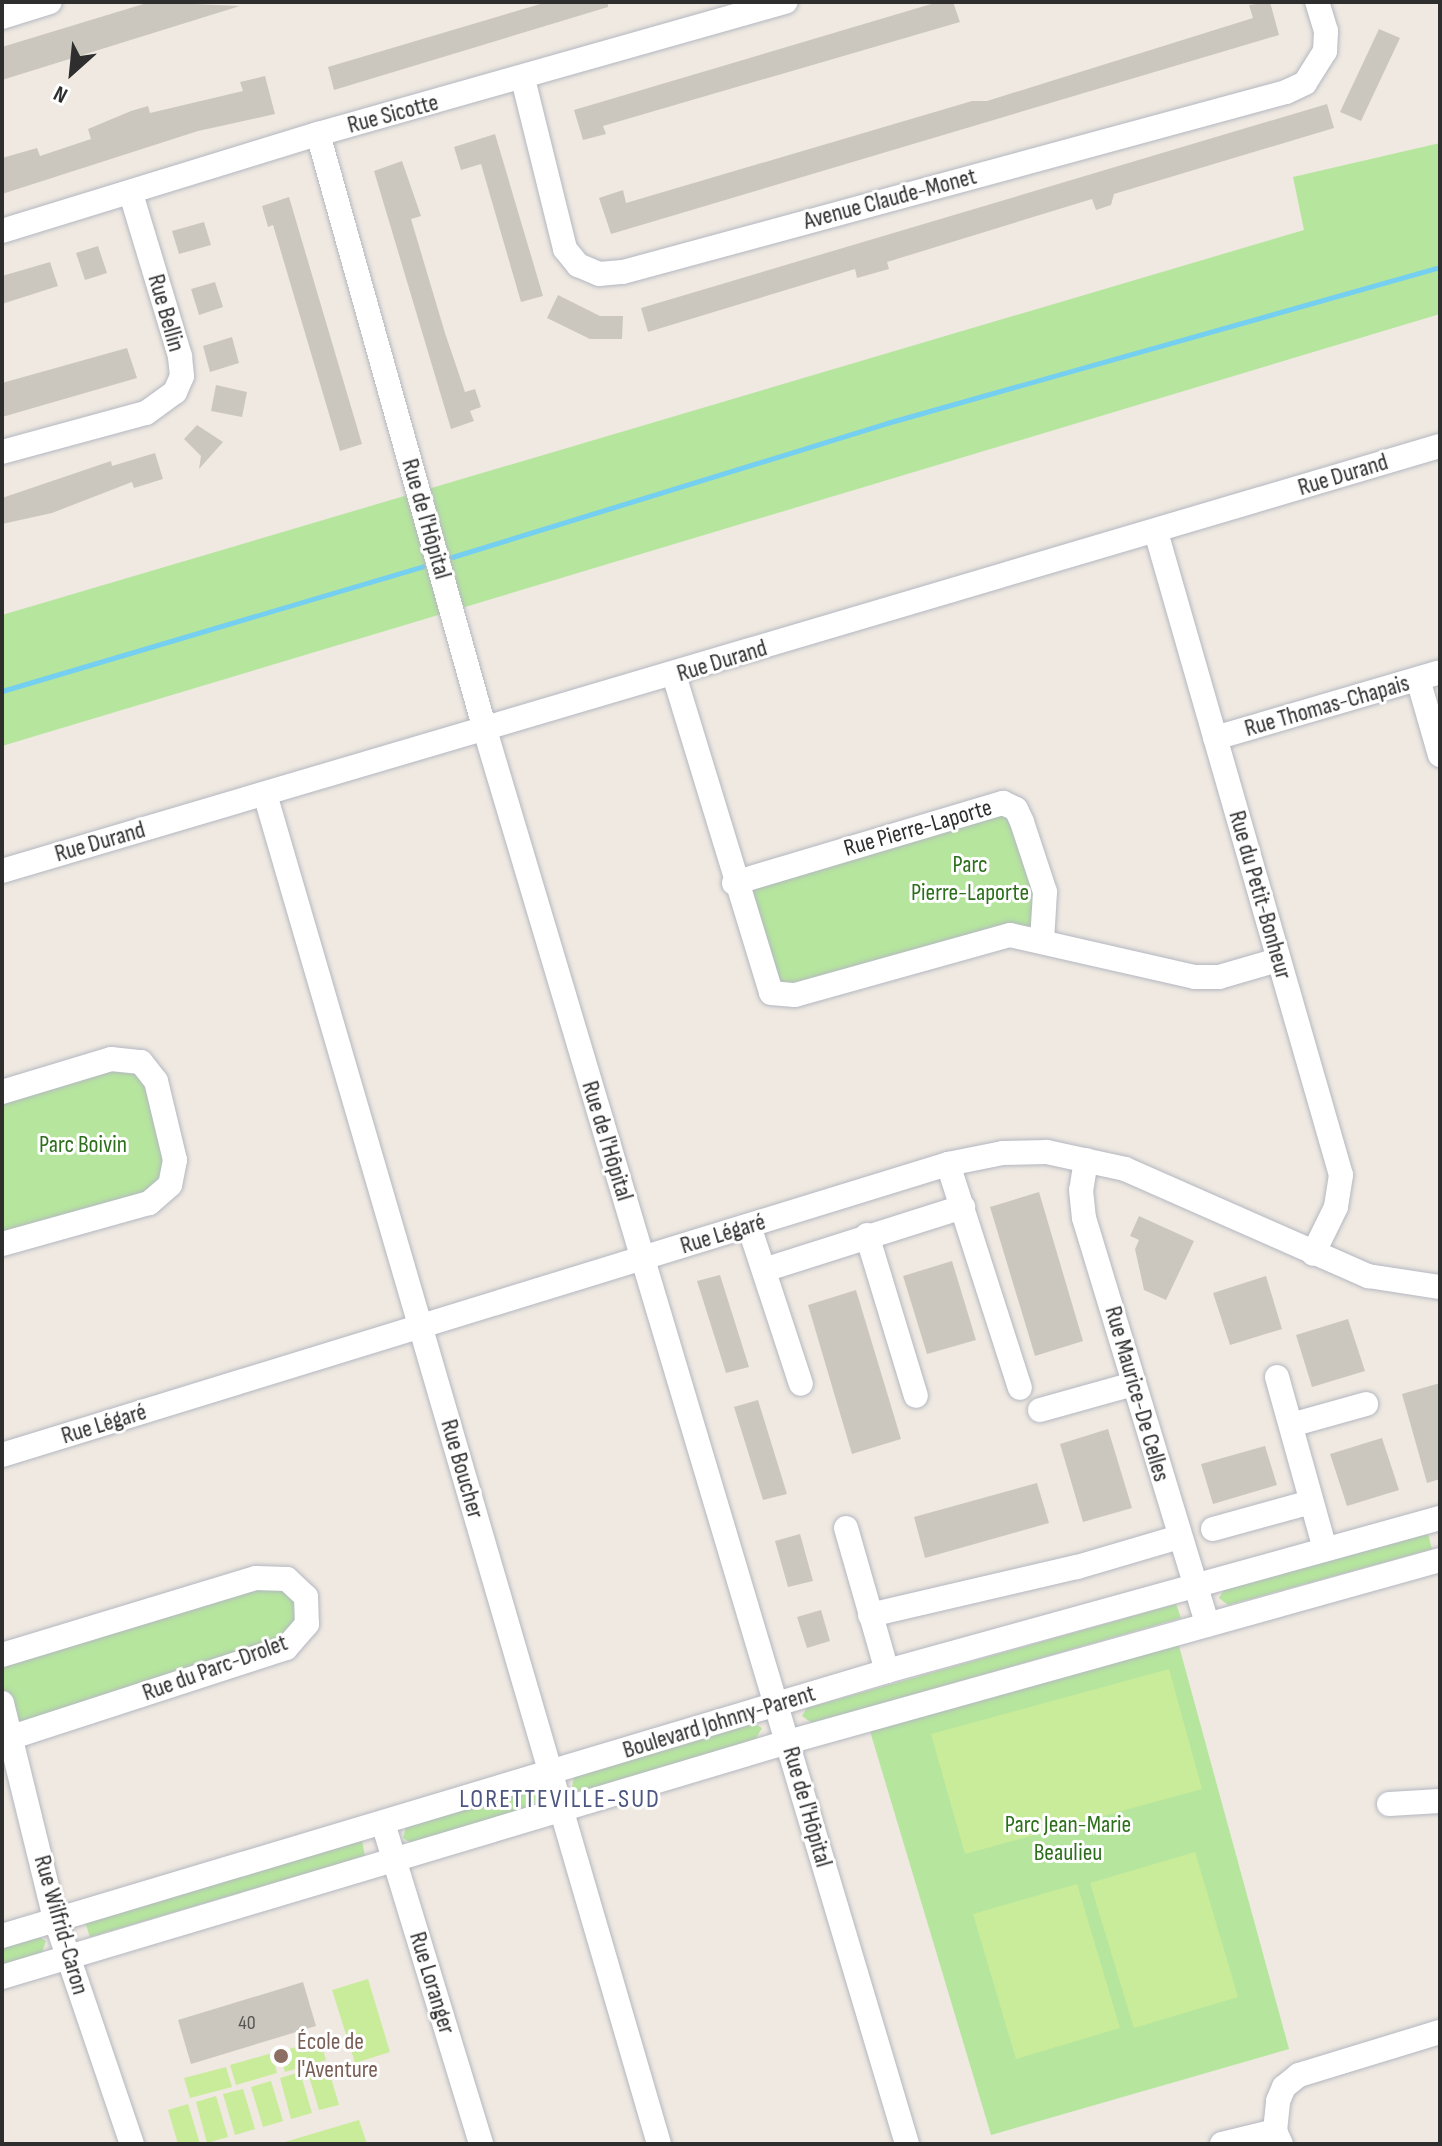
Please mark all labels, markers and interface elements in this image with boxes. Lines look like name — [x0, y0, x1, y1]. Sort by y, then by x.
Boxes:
north arrow — [32, 32, 112, 112]
text: N — [50, 79, 72, 109]
street label: Rue Sicotte — [344, 88, 442, 140]
street label: Avenue Claude-Monet — [800, 162, 980, 236]
street label: Rue Bellin — [141, 271, 191, 355]
street label: Rue Durand — [1295, 448, 1391, 502]
street label: Rue de l'Hôpital — [395, 456, 457, 582]
street label: Rue Durand — [674, 634, 770, 688]
street label: Rue Thomas-Chapais — [1241, 669, 1413, 743]
street label: Rue Pierre-Laporte — [841, 793, 995, 863]
street label: Rue du Petit-Bonheur — [1222, 807, 1298, 983]
street label: Rue Durand — [52, 815, 148, 869]
park label: Parc Pierre-Laporte — [911, 851, 1029, 907]
street label: Rue de l'Hôpital — [575, 1078, 639, 1204]
park label: Parc Boivin — [39, 1131, 127, 1159]
street label: Rue Légaré — [677, 1207, 769, 1261]
street label: Rue Maurice-De Celles — [1098, 1303, 1176, 1485]
street label: Rue Légaré — [58, 1397, 150, 1451]
street label: Rue Boucher — [434, 1416, 490, 1522]
street label: Rue du Parc-Drolet — [139, 1628, 291, 1708]
street label: Boulevard Johnny-Parent — [619, 1679, 819, 1765]
street label: Rue de l'Hôpital — [776, 1744, 838, 1870]
district label: LORETTEVILLE-SUD — [459, 1784, 661, 1816]
park label: Parc Jean-Marie Beaulieu — [1005, 1811, 1131, 1867]
street label: Rue Wilfrid-Caron — [27, 1852, 95, 1998]
street label: Rue Loranger — [403, 1928, 461, 2038]
house number: 40 — [238, 2011, 256, 2035]
place label: École de l'Aventure — [297, 2028, 378, 2084]
marker: École de l'Aventure — [272, 2047, 290, 2065]

